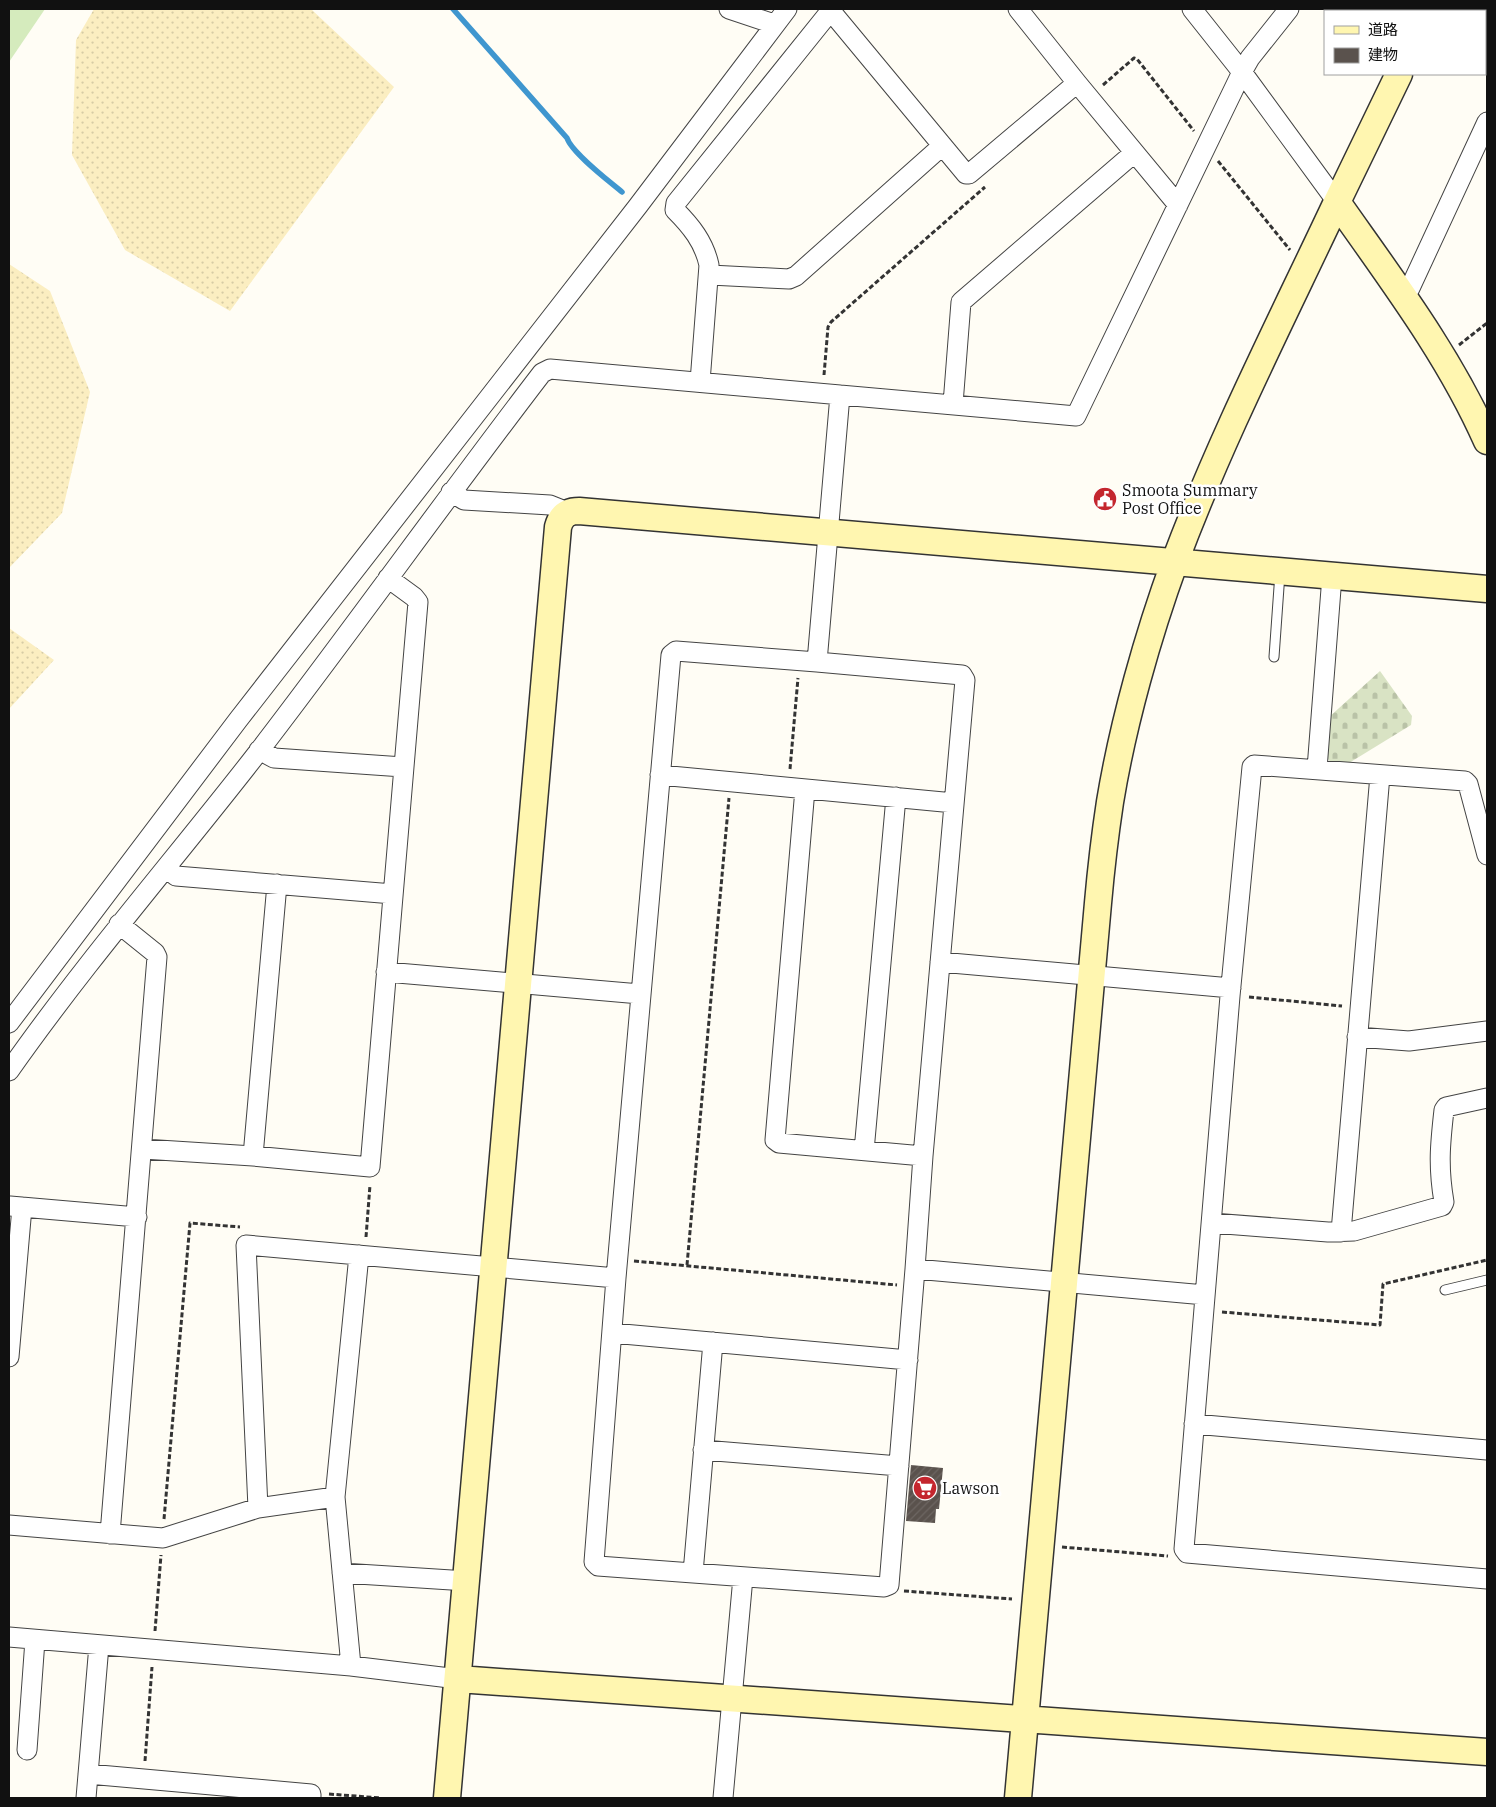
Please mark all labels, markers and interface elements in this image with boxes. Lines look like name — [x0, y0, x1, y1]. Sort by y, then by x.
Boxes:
legend — [1324, 10, 1486, 75]
text: 道路 — [1368, 20, 1398, 39]
text: 建物 — [1368, 45, 1398, 64]
place label: Smoota Summary Post Office — [1122, 480, 1258, 518]
public building icon: Smoota Summary Post Office — [1092, 486, 1118, 512]
supermarket icon: Lawson — [912, 1475, 938, 1501]
place label: Lawson — [942, 1478, 1000, 1498]

